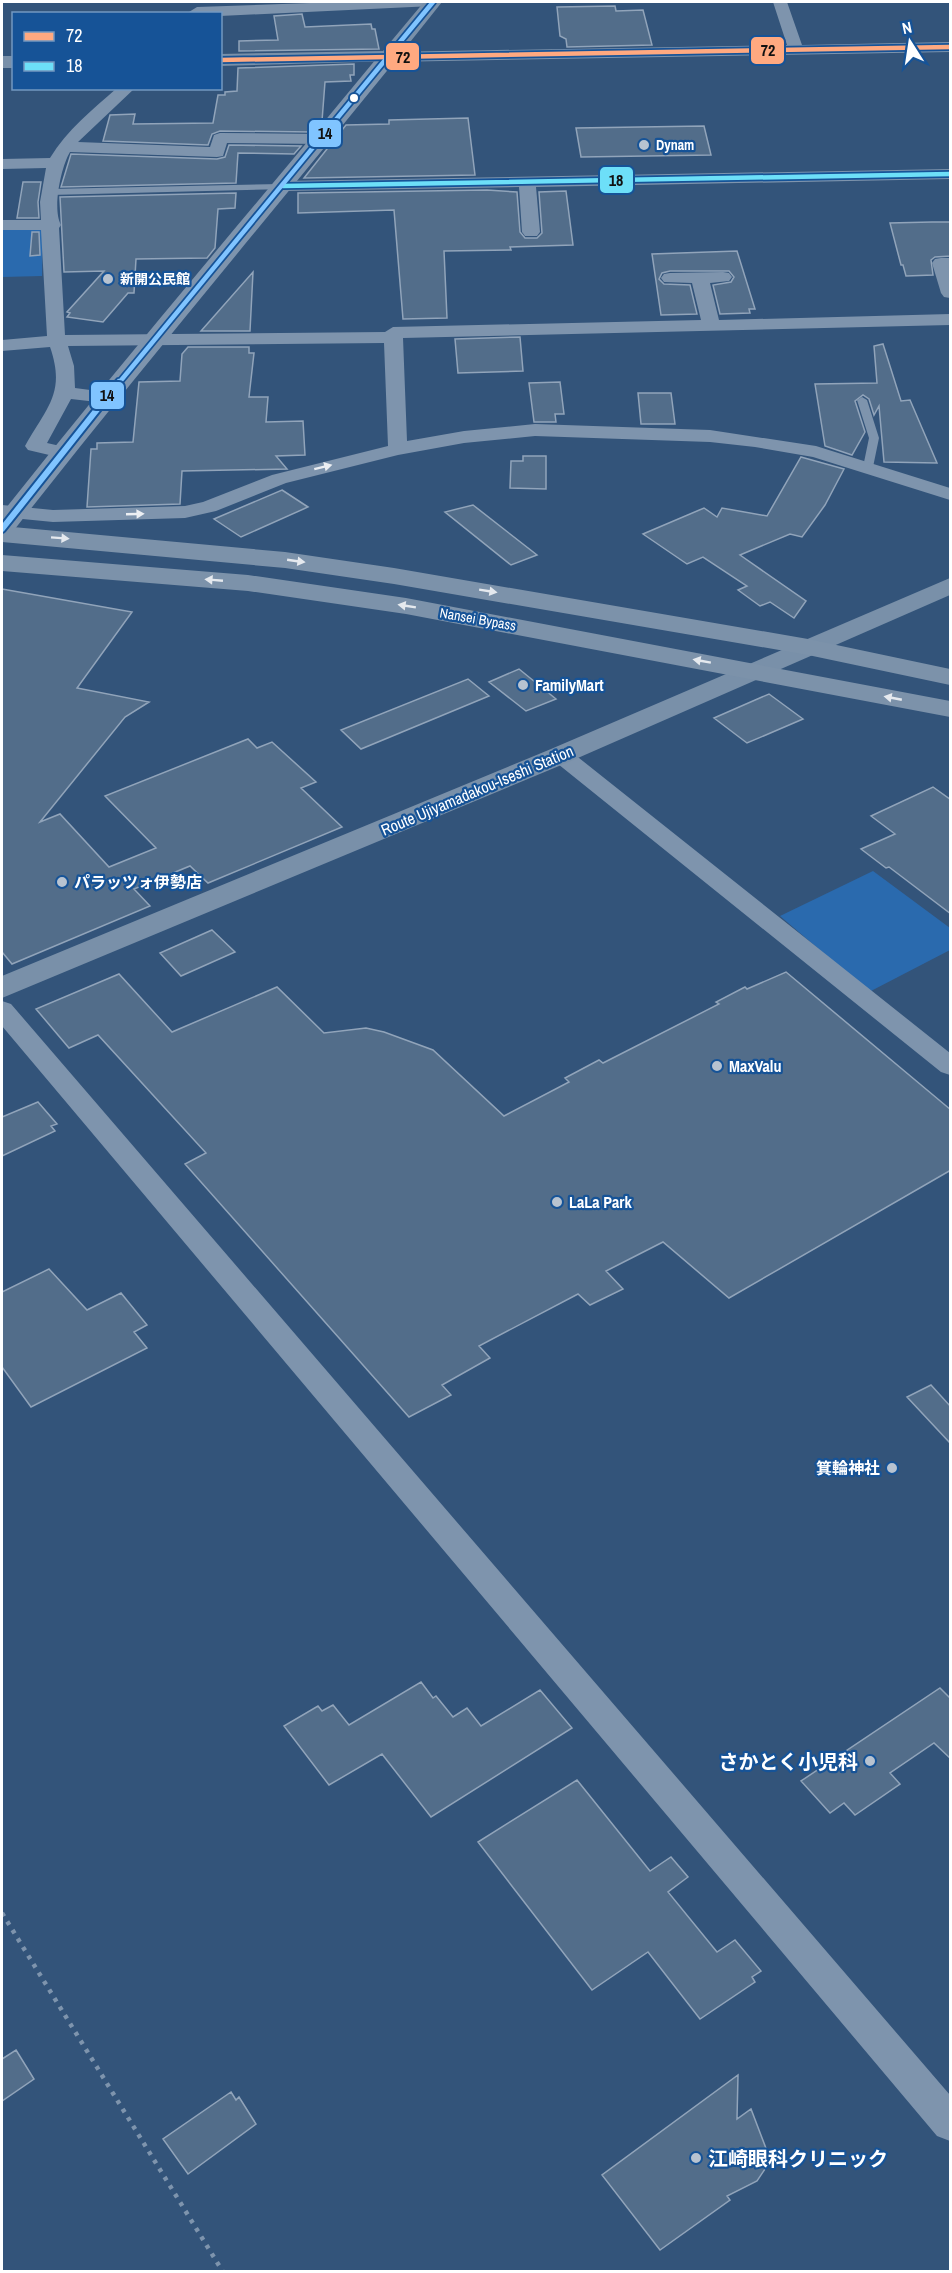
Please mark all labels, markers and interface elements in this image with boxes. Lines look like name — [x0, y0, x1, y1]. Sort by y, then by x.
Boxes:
legend — [12, 12, 222, 90]
north arrow — [880, 12, 940, 72]
text: N — [900, 16, 914, 39]
text: 72 — [66, 23, 82, 48]
line badge: 72 — [750, 36, 785, 65]
text: 72 — [761, 39, 775, 61]
line badge: 72 — [385, 42, 420, 71]
text: 72 — [396, 46, 410, 68]
text: 18 — [66, 53, 82, 78]
unlabelled marker — [348, 92, 360, 104]
line badge: 14 — [308, 119, 342, 148]
text: 14 — [318, 122, 333, 144]
place label: Dynam — [656, 136, 694, 154]
marker: Dynam — [637, 138, 651, 152]
line badge: 18 — [599, 166, 634, 194]
text: 18 — [609, 169, 623, 191]
place label: 新開公民館 — [120, 270, 190, 288]
marker: 新開公民館 — [101, 272, 115, 286]
line badge: 14 — [90, 381, 125, 410]
text: 14 — [100, 384, 115, 406]
one-way arrow — [314, 462, 332, 472]
one-way arrow — [126, 509, 145, 518]
one-way arrow — [50, 533, 69, 543]
one-way arrow — [286, 557, 305, 566]
one-way arrow — [204, 575, 223, 585]
one-way arrow — [479, 587, 498, 596]
one-way arrow — [397, 602, 416, 611]
street label: Nansei Bypass — [438, 603, 518, 635]
one-way arrow — [692, 656, 711, 665]
place label: FamilyMart — [535, 674, 604, 696]
marker: FamilyMart — [516, 678, 530, 692]
one-way arrow — [883, 693, 902, 702]
street label: Route Ujiyamadakou-Iseshi Station — [377, 739, 577, 841]
place label: パラッツォ伊勢店 — [74, 871, 202, 893]
marker: パラッツォ伊勢店 — [55, 875, 69, 889]
place label: MaxValu — [729, 1055, 782, 1077]
marker: MaxValu — [710, 1059, 724, 1073]
place label: LaLa Park — [569, 1191, 632, 1213]
marker: LaLa Park — [550, 1195, 564, 1209]
place label: 箕輪神社 — [816, 1457, 880, 1479]
marker: 箕輪神社 — [885, 1461, 899, 1475]
place label: さかとく小児科 — [719, 1748, 858, 1775]
marker: さかとく小児科 — [863, 1754, 877, 1768]
place label: 江崎眼科クリニック — [708, 2145, 888, 2172]
marker: 江崎眼科クリニック — [689, 2151, 703, 2165]

